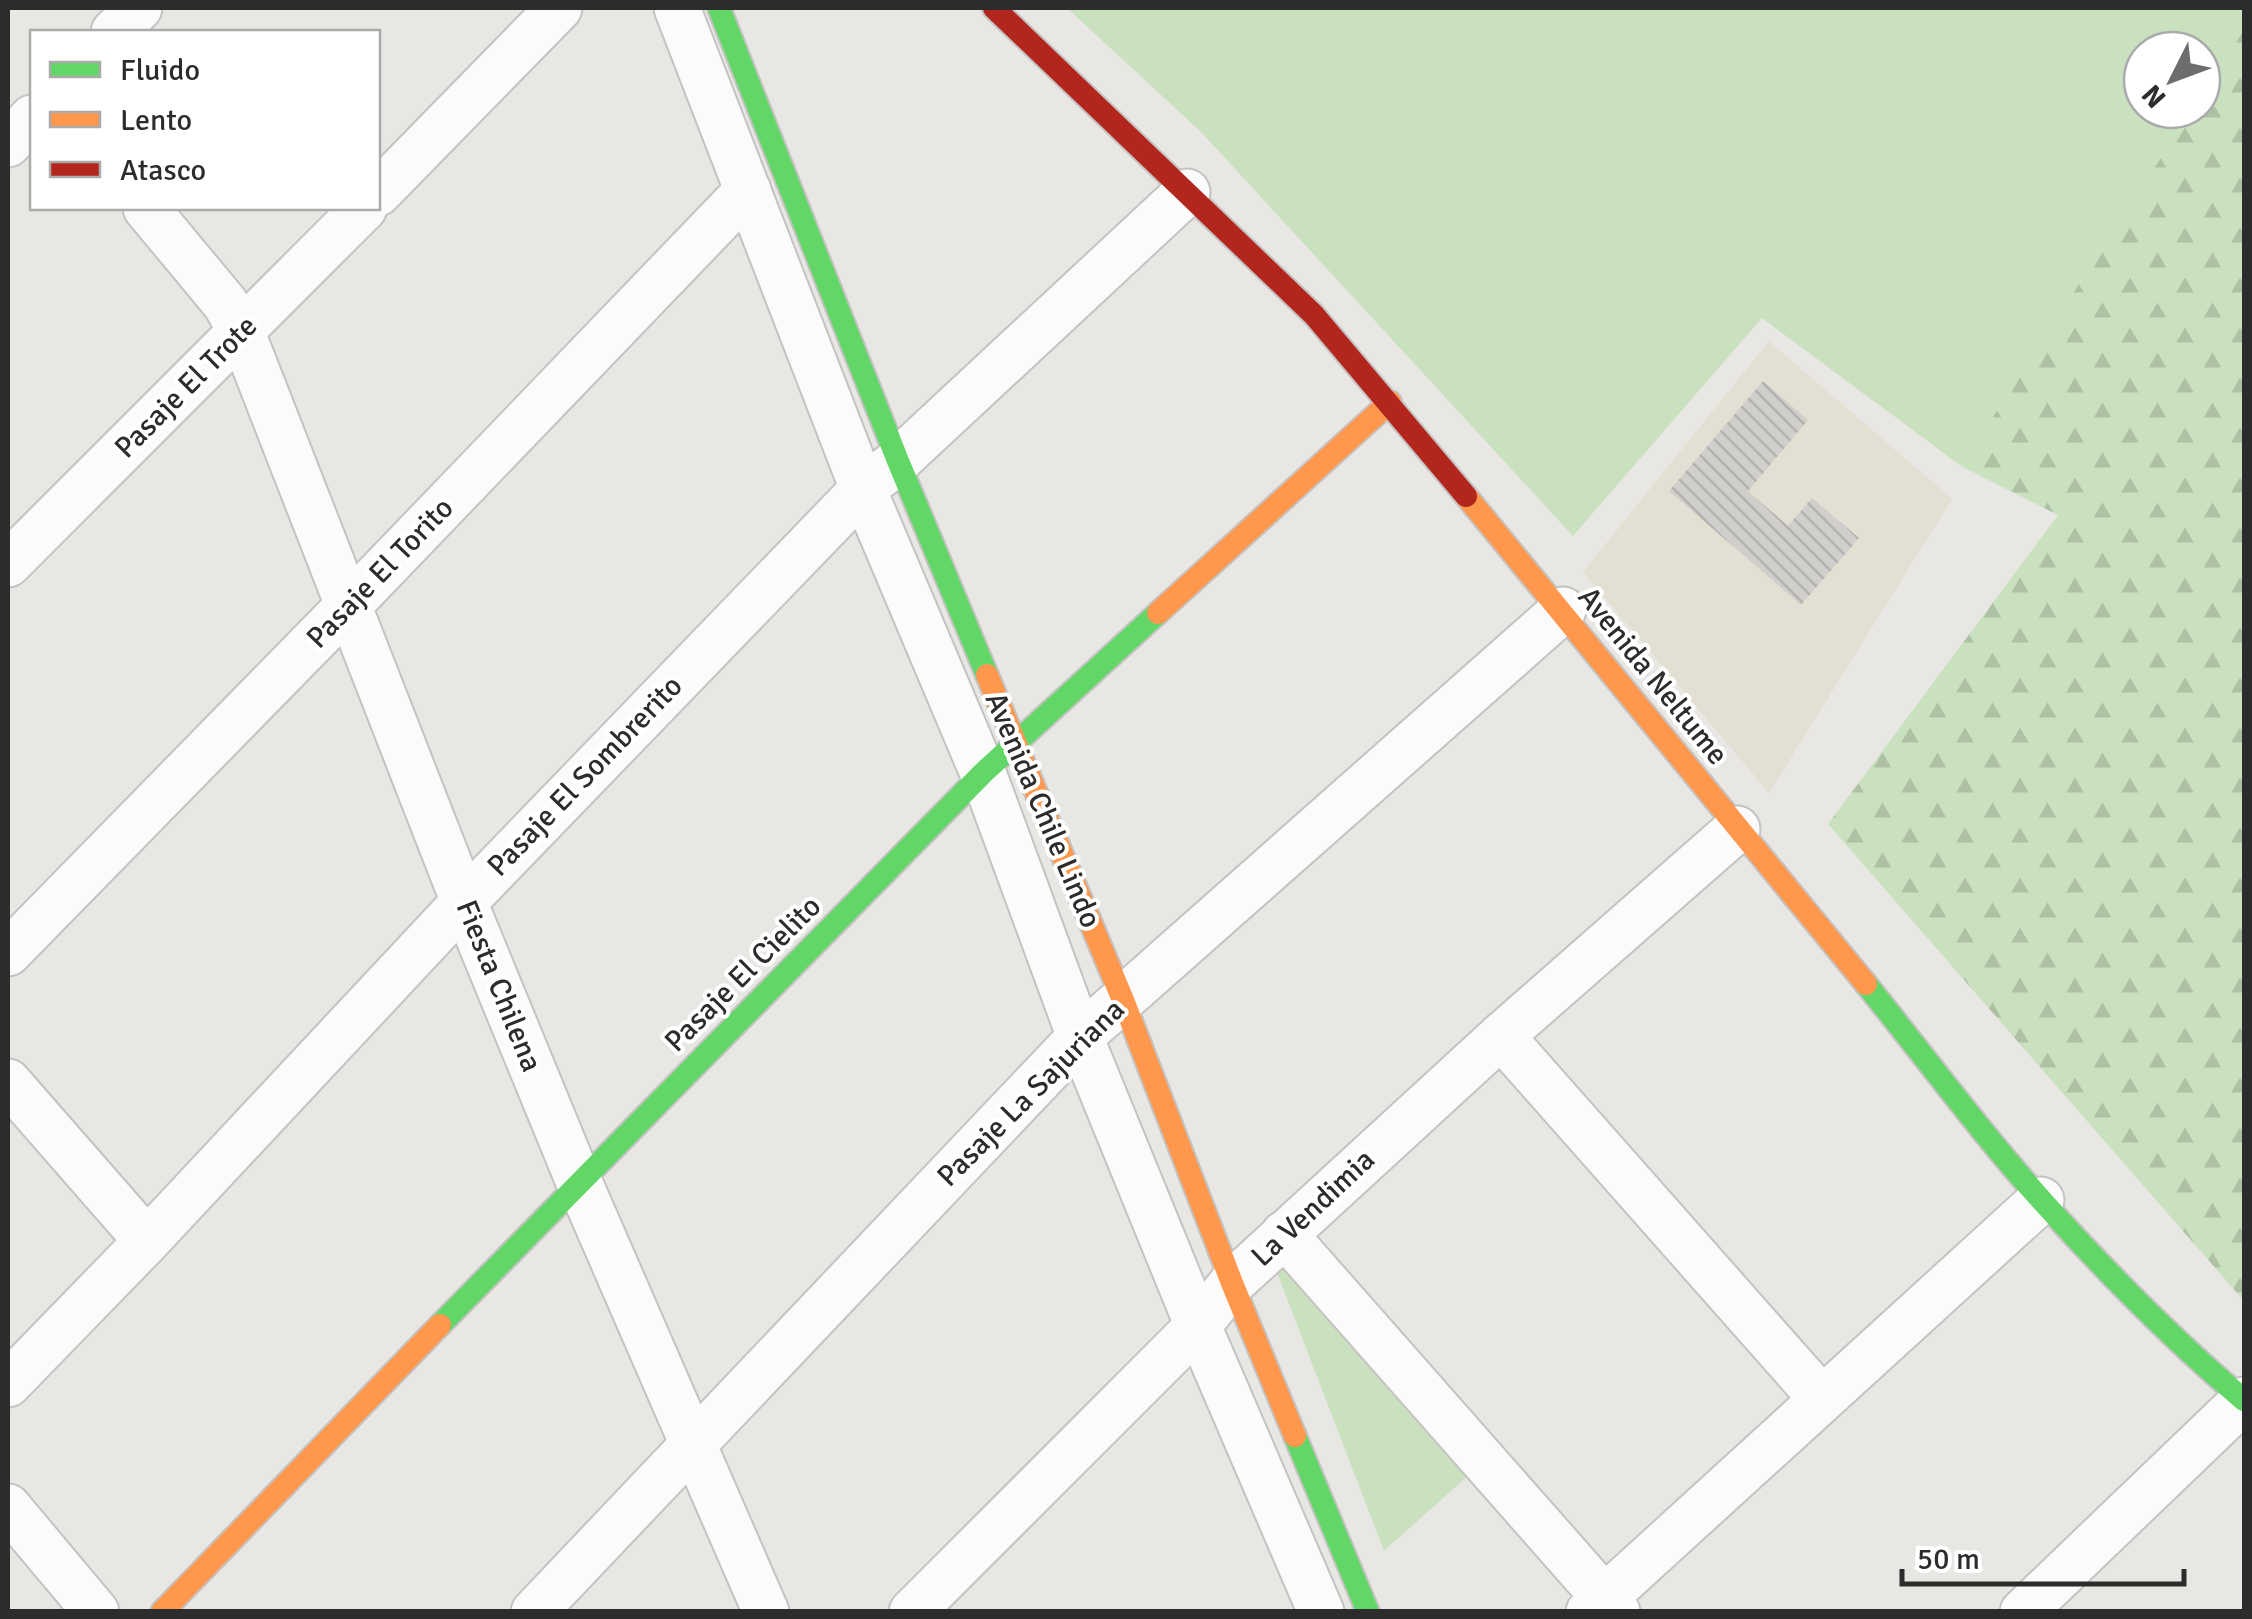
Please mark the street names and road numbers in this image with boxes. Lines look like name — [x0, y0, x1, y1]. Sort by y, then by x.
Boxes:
street label: Pasaje El Trote — [107, 308, 265, 466]
street label: Pasaje El Torito — [299, 490, 461, 656]
street label: Avenida Neltume — [1570, 580, 1736, 772]
street label: Pasaje El Sombrerito — [480, 668, 690, 884]
street label: Avenida Chile Lindo — [977, 687, 1109, 933]
street label: Pasaje El Cielito — [657, 888, 829, 1060]
street label: Fiesta Chilena — [448, 895, 550, 1077]
street label: Pasaje La Sajuriana — [929, 991, 1133, 1195]
street label: La Vendimia — [1244, 1141, 1382, 1275]

